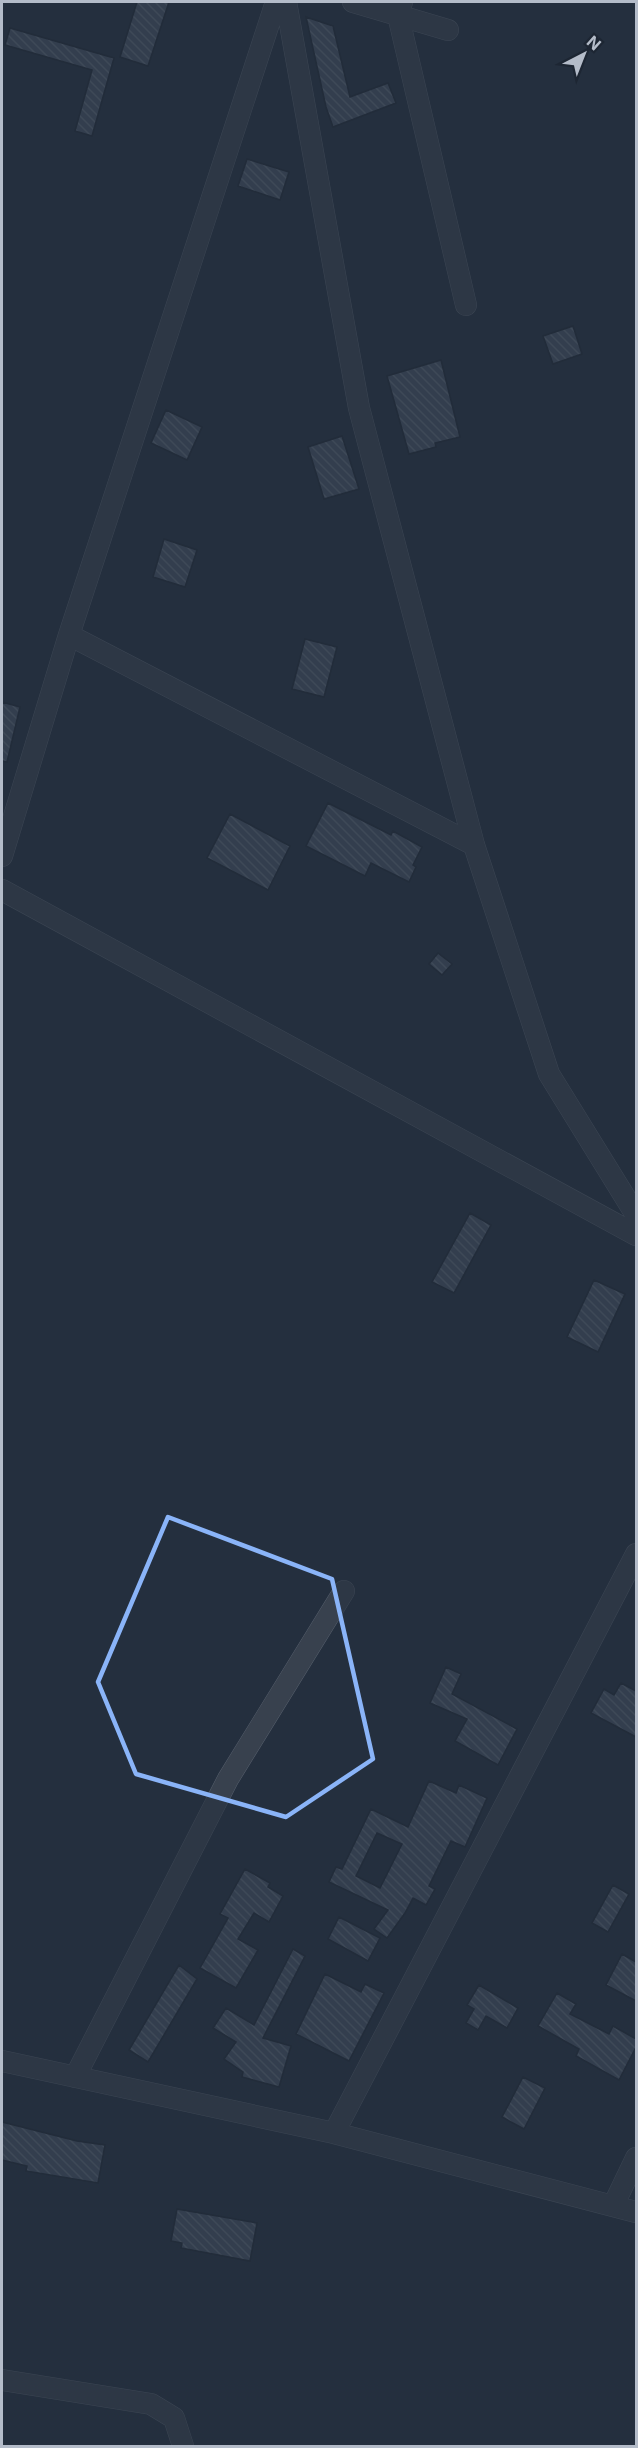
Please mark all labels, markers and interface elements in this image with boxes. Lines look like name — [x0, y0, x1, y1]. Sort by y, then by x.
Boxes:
north arrow — [554, 24, 614, 84]
text: N — [583, 31, 605, 54]

